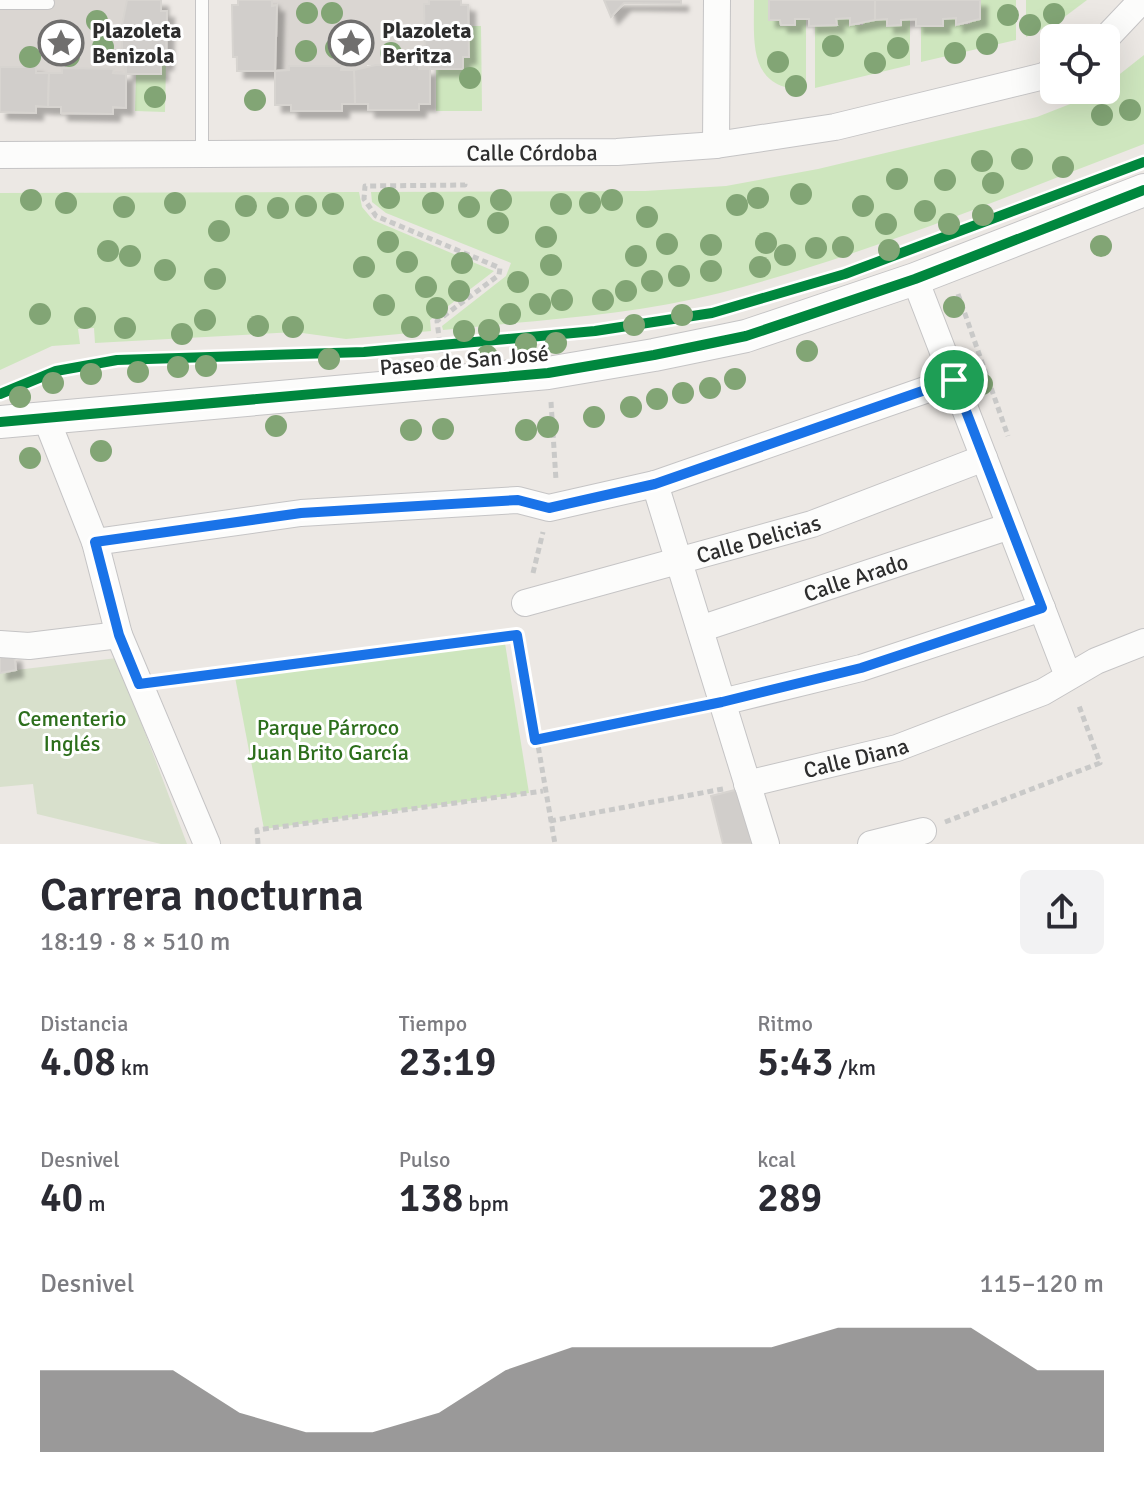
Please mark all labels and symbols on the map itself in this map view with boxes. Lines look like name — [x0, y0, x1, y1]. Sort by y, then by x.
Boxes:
place label: Plazoleta Benizola — [92, 17, 181, 69]
place label: Plazoleta Beritza — [382, 17, 471, 69]
place icon: Plazoleta Benizola — [37, 19, 85, 67]
place icon: Plazoleta Beritza — [327, 19, 375, 67]
street label: Calle Córdoba — [466, 139, 598, 167]
street label: Paseo de San José — [378, 340, 550, 381]
pin — [920, 346, 988, 414]
street label: Calle Delicias — [693, 509, 825, 569]
street label: Calle Arado — [800, 548, 911, 608]
park label: Cementerio Inglés — [17, 705, 127, 757]
park label: Parque Párroco Juan Brito García — [247, 714, 409, 766]
street label: Calle Diana — [801, 732, 913, 784]

